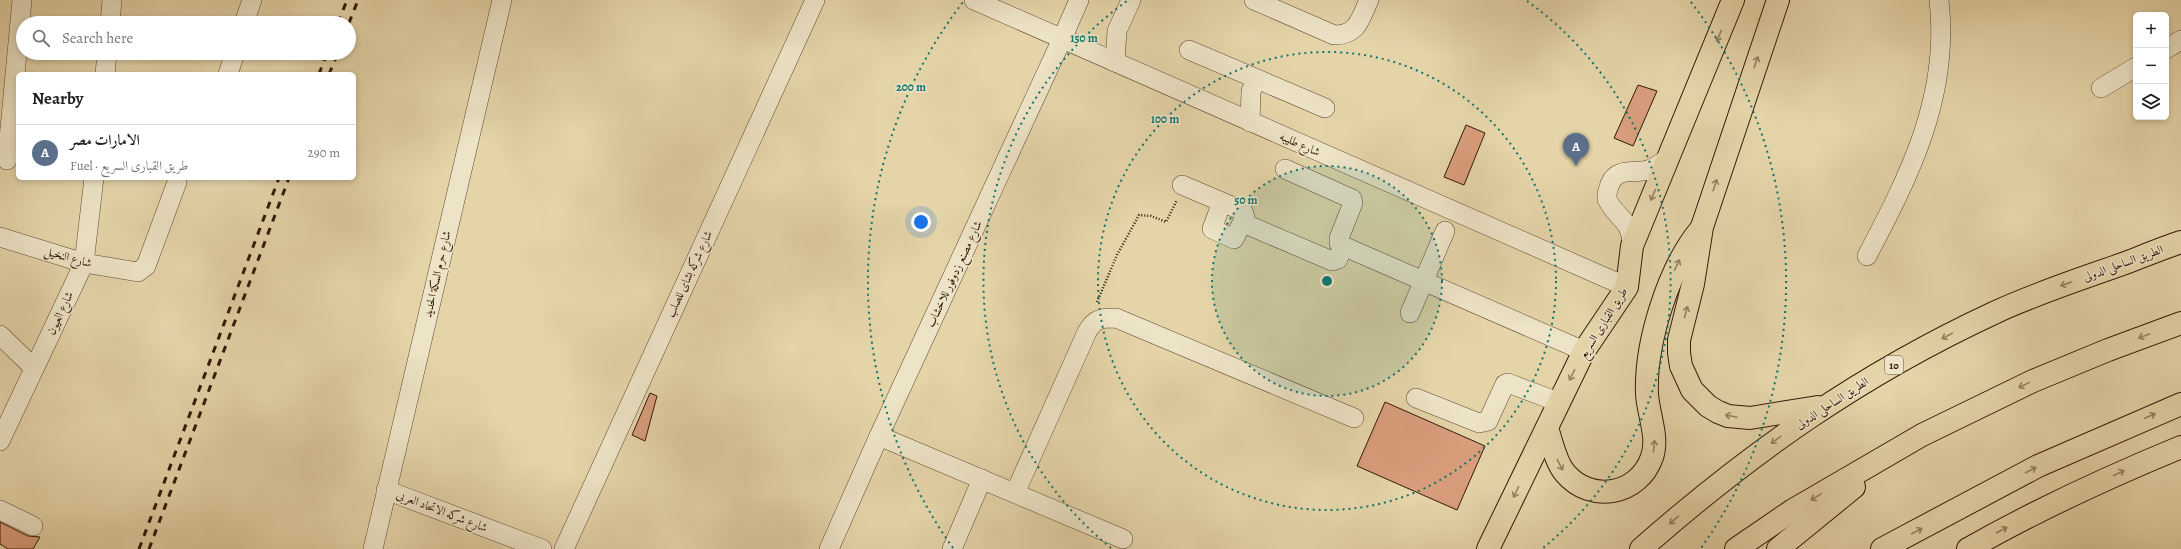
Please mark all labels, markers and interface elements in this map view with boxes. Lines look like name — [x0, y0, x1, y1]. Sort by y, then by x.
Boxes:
map controls — [2133, 12, 2169, 120]
button: + — [2133, 12, 2169, 48]
search box — [16, 16, 356, 60]
icon: search — [30, 27, 52, 49]
text: Search here — [62, 28, 133, 48]
text: 150 m — [1070, 30, 1098, 46]
one-way arrow — [1714, 30, 1722, 42]
button: − — [2133, 48, 2169, 84]
one-way arrow — [1752, 56, 1760, 68]
text: 200 m — [896, 79, 926, 95]
button: layers — [2133, 84, 2169, 120]
text: Nearby — [32, 87, 83, 110]
text: 100 m — [1151, 111, 1179, 127]
street label: شارع طليبه — [1276, 128, 1323, 163]
text: الامارات مصر — [70, 130, 140, 150]
pin: A — [1563, 133, 1589, 166]
text: A — [41, 144, 49, 161]
text: 290 m — [308, 144, 340, 161]
text: Fuel · طريق القبارى السريع — [70, 157, 188, 174]
one-way arrow — [1712, 179, 1719, 192]
one-way arrow — [1649, 189, 1657, 201]
text: 50 m — [1234, 192, 1258, 208]
your location — [911, 212, 931, 232]
street label: شارع مصنع زدوفور للاخشاب — [922, 218, 989, 331]
street label: شارع شركه بشاى للصلب — [662, 228, 719, 321]
street label: شارع حرم السكة الحديد — [419, 229, 458, 320]
street label: الطريق الساحلى الدولى — [2081, 241, 2166, 286]
street label: شارع النخيل — [42, 243, 94, 274]
one-way arrow — [1674, 259, 1681, 271]
centre of rings — [1320, 274, 1334, 288]
one-way arrow — [2059, 281, 2072, 288]
street label: طريق القبارى السريع — [1575, 284, 1634, 363]
street label: شارع العيون — [43, 289, 80, 339]
one-way arrow — [1683, 306, 1691, 319]
one-way arrow — [1941, 333, 1953, 341]
one-way arrow — [2139, 333, 2151, 341]
road number: 10 — [1885, 356, 1903, 374]
one-way arrow — [1568, 368, 1575, 380]
street label: الطريق الساحلى الدولى — [1792, 373, 1873, 434]
one-way arrow — [2018, 382, 2030, 389]
one-way arrow — [1725, 412, 1738, 420]
one-way arrow — [2143, 412, 2155, 419]
one-way arrow — [1770, 436, 1781, 444]
one-way arrow — [1650, 440, 1657, 453]
one-way arrow — [1557, 459, 1565, 471]
one-way arrow — [2025, 465, 2037, 473]
one-way arrow — [2113, 469, 2125, 476]
street label: شارع شركه الاتحاد العربى — [393, 486, 490, 539]
one-way arrow — [1512, 486, 1519, 498]
one-way arrow — [1810, 493, 1822, 501]
one-way arrow — [1669, 515, 1679, 524]
one-way arrow — [1996, 526, 2008, 534]
one-way arrow — [1911, 527, 1923, 534]

